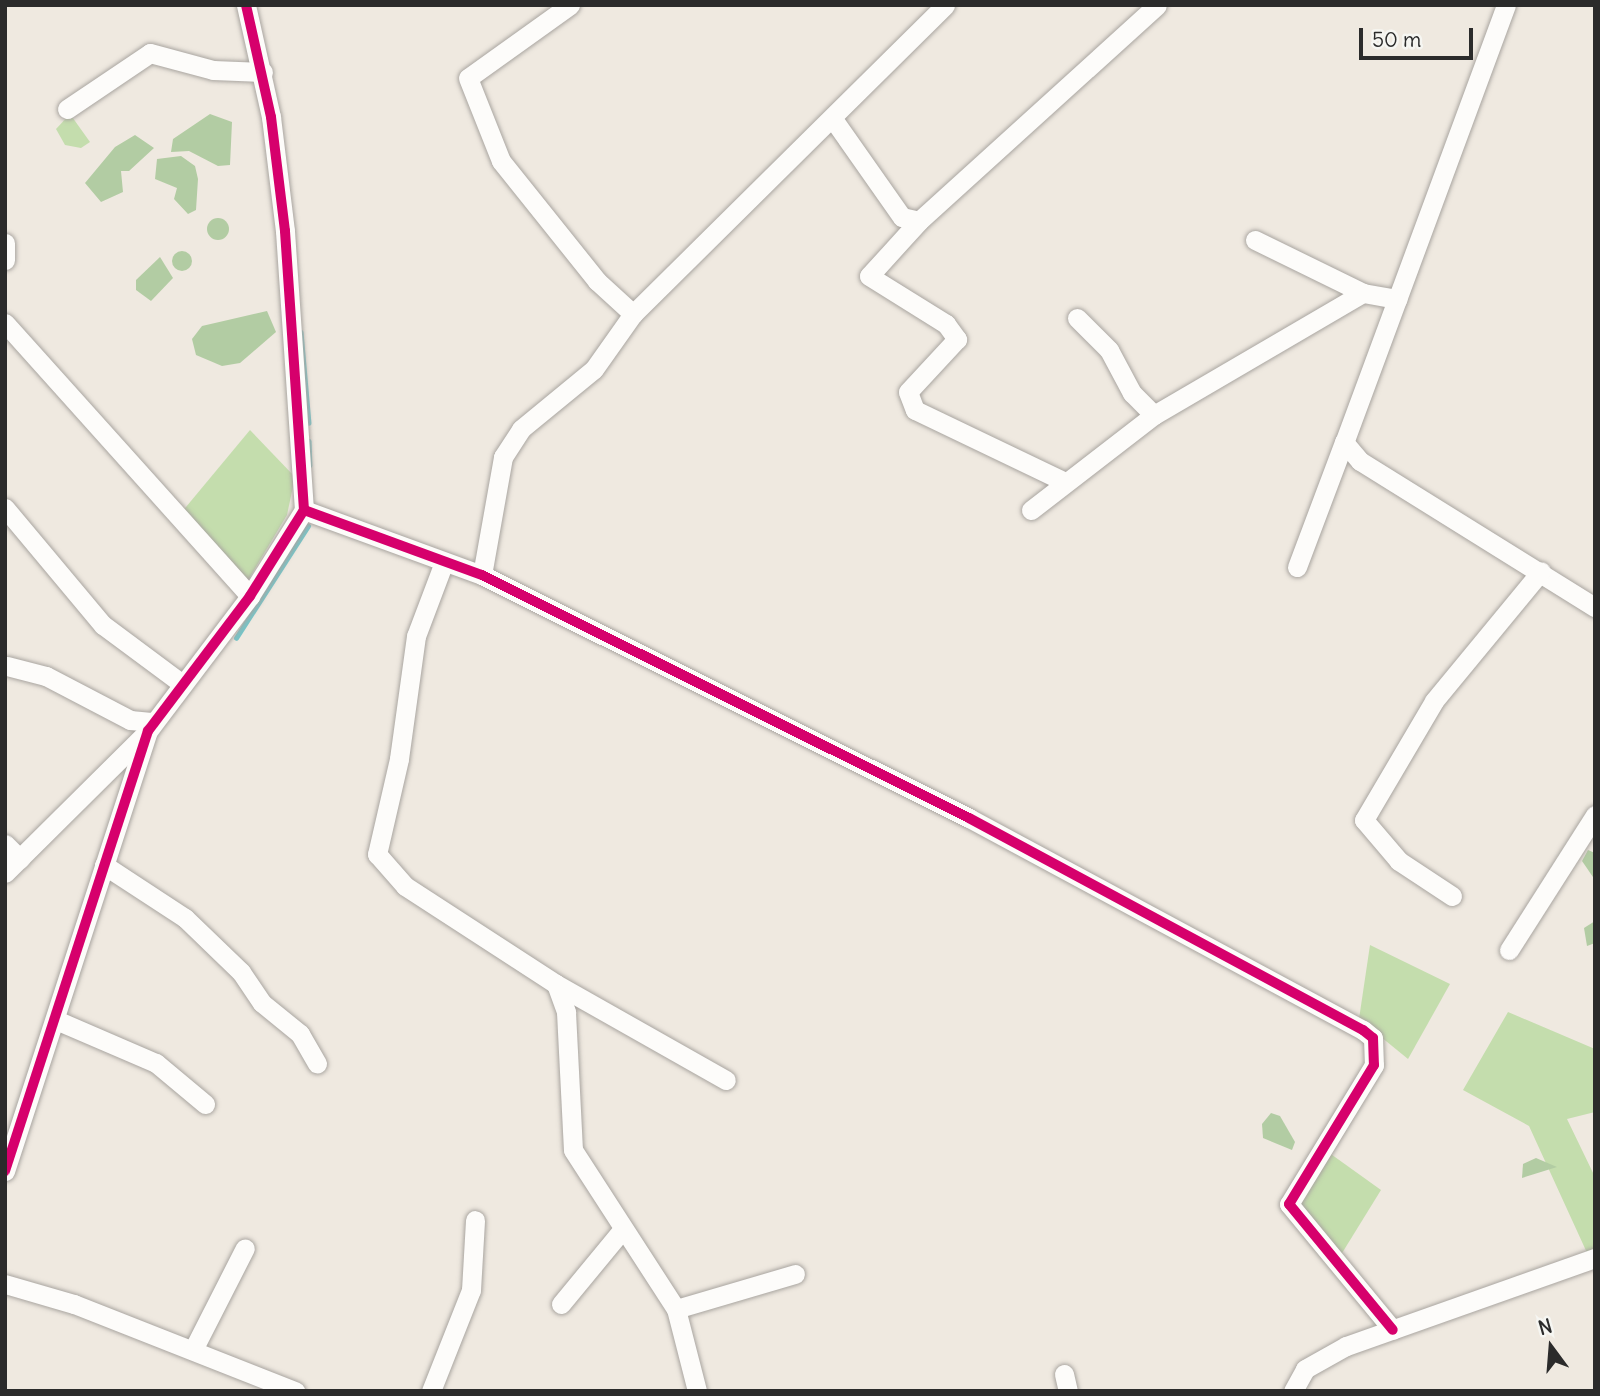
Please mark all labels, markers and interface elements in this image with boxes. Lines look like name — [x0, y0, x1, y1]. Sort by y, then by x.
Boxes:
scale bar — [1362, 14, 1476, 58]
text: 50 m — [1372, 26, 1421, 53]
north arrow — [1516, 1312, 1586, 1382]
text: N — [1536, 1313, 1555, 1340]

